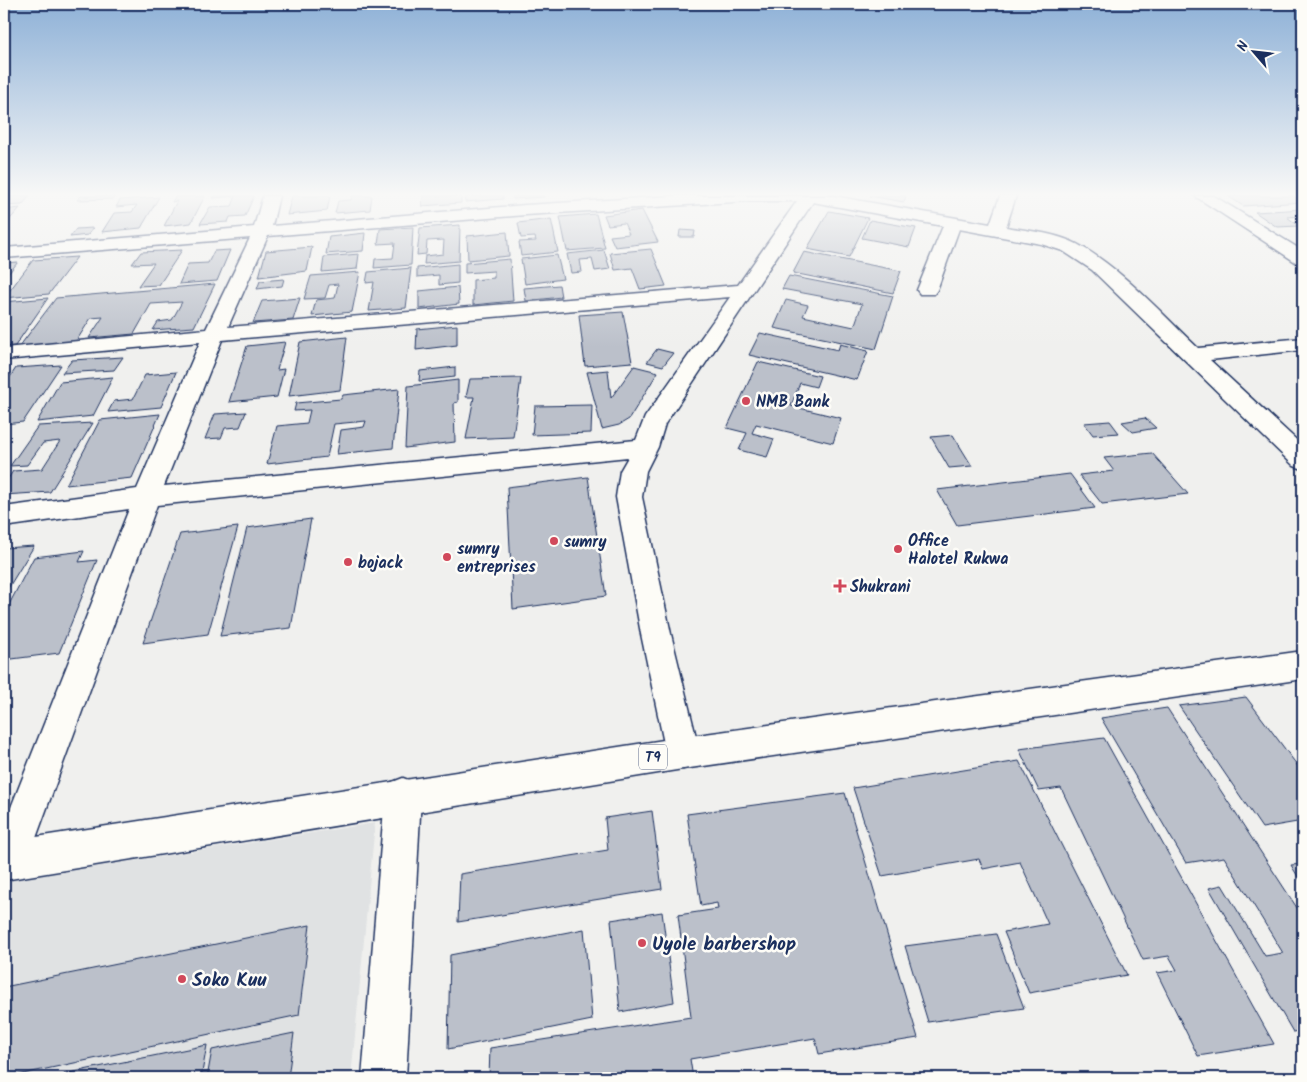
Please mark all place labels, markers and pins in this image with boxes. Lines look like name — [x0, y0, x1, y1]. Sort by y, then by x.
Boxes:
place label: NMB Bank — [756, 390, 830, 415]
marker: NMB Bank — [740, 395, 752, 407]
place label: Office Halotel Rukwa — [908, 529, 1008, 572]
place label: sumry — [564, 530, 607, 555]
marker: sumry — [548, 535, 560, 547]
place label: sumry entreprises — [457, 537, 536, 580]
marker: Office Halotel Rukwa — [892, 543, 904, 555]
place label: bojack — [358, 551, 404, 576]
marker: sumry entreprises — [441, 551, 453, 563]
marker: bojack — [342, 556, 354, 568]
place label: Shukrani — [850, 575, 911, 600]
marker: Shukrani — [834, 580, 846, 592]
place label: Uyole barbershop — [652, 930, 796, 960]
marker: Uyole barbershop — [636, 937, 648, 949]
place label: Soko Kuu — [192, 966, 267, 996]
marker: Soko Kuu — [176, 973, 188, 985]

